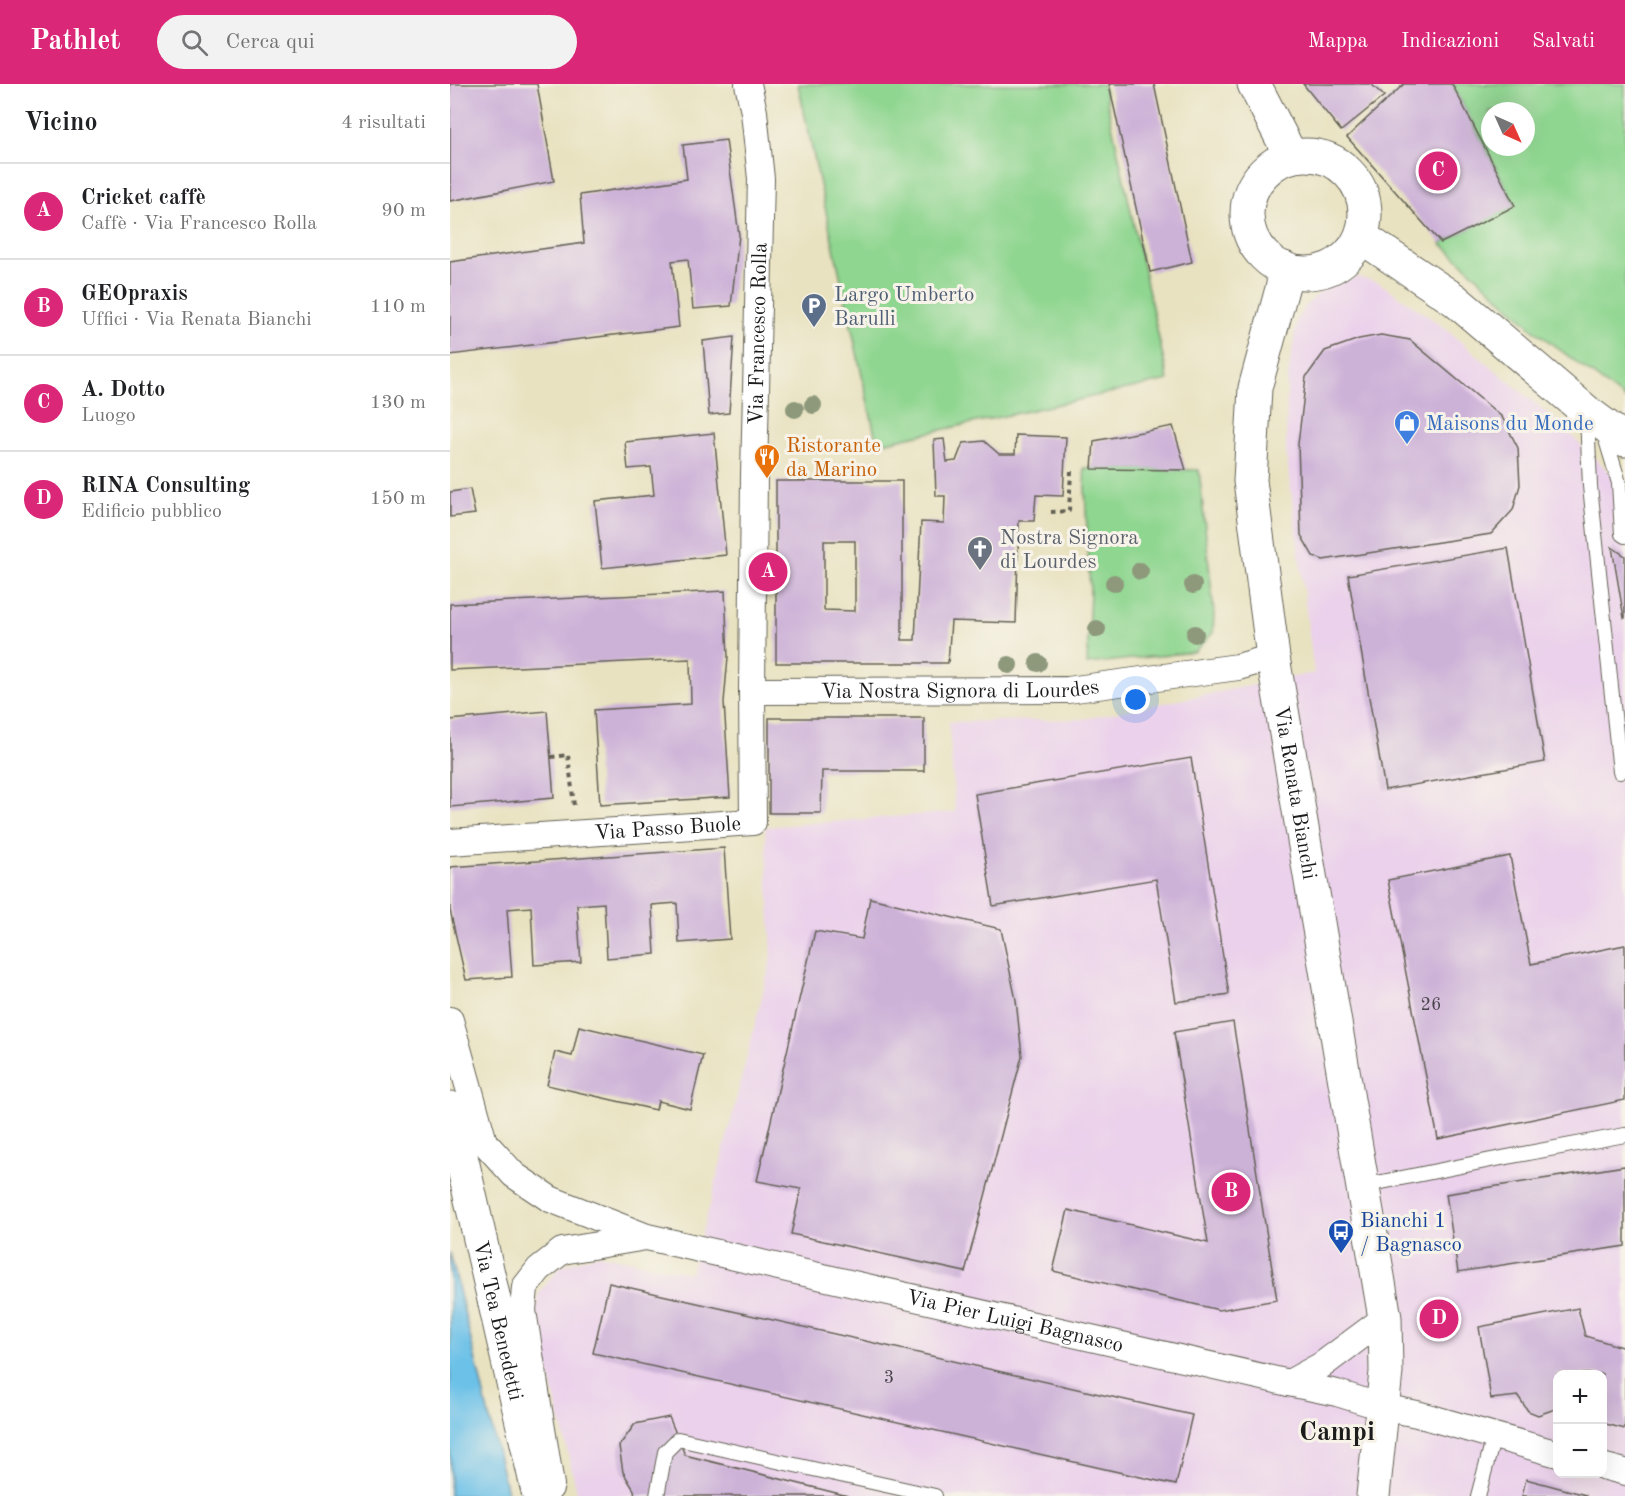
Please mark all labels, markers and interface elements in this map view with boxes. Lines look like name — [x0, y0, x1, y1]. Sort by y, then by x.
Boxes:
search box — [157, 15, 577, 69]
icon: search — [178, 26, 211, 59]
text: Pathlet — [30, 28, 121, 56]
text: Cerca qui — [226, 31, 315, 53]
text: Mappa — [1308, 31, 1368, 52]
text: Indicazioni — [1401, 31, 1499, 52]
text: Salvati — [1532, 31, 1595, 52]
north arrow — [1481, 102, 1535, 156]
text: Vicino — [24, 110, 98, 136]
text: 4 risultati — [341, 113, 426, 133]
pin: C — [1418, 148, 1458, 194]
text: Cricket caffè — [81, 187, 206, 209]
text: A — [36, 201, 51, 221]
text: 90 m — [381, 201, 426, 221]
text: Caffè · Via Francesco Rolla — [81, 214, 317, 234]
street label: Via Francesco Rolla — [746, 242, 771, 425]
text: GEOpraxis — [81, 283, 188, 305]
place label: Largo Umberto Barulli — [834, 285, 975, 330]
parking icon: Largo Umberto Barulli — [799, 291, 829, 329]
text: B — [36, 297, 51, 317]
text: 110 m — [370, 297, 426, 317]
text: Uffici · Via Renata Bianchi — [81, 310, 312, 330]
text: A. Dotto — [81, 379, 165, 401]
text: C — [37, 393, 50, 413]
text: 130 m — [370, 393, 426, 413]
text: Luogo — [81, 406, 136, 426]
shop icon: Maisons du Monde — [1392, 408, 1422, 446]
place label: Maisons du Monde — [1426, 414, 1594, 435]
place label: Ristorante da Marino — [786, 436, 881, 481]
restaurant icon: Ristorante da Marino — [752, 442, 782, 480]
text: RINA Consulting — [81, 475, 250, 497]
text: D — [36, 489, 51, 509]
text: 150 m — [370, 489, 426, 509]
text: Edificio pubblico — [81, 502, 222, 522]
place label: Nostra Signora di Lourdes — [1000, 528, 1139, 573]
church icon: Nostra Signora di Lourdes — [965, 534, 995, 572]
pin: A — [748, 550, 788, 594]
street label: Via Nostra Signora di Lourdes — [821, 677, 1101, 703]
your location — [1121, 685, 1150, 714]
street label: Via Renata Bianchi — [1270, 705, 1320, 881]
street label: Via Passo Buole — [594, 814, 742, 844]
house number: 26 — [1421, 996, 1441, 1014]
pin: B — [1212, 1170, 1250, 1214]
place label: Bianchi 1 / Bagnasco — [1360, 1211, 1462, 1256]
bus stop icon: Bianchi 1 / Bagnasco — [1326, 1217, 1356, 1255]
street label: Via Tea Benedetti — [469, 1239, 526, 1403]
street label: Via Pier Luigi Bagnasco — [904, 1287, 1125, 1357]
pin: D — [1420, 1296, 1458, 1342]
house number: 3 — [884, 1369, 894, 1387]
map controls — [1553, 1370, 1607, 1478]
button: + — [1553, 1370, 1607, 1424]
district label: Campi — [1299, 1419, 1375, 1446]
button: − — [1553, 1424, 1607, 1478]

